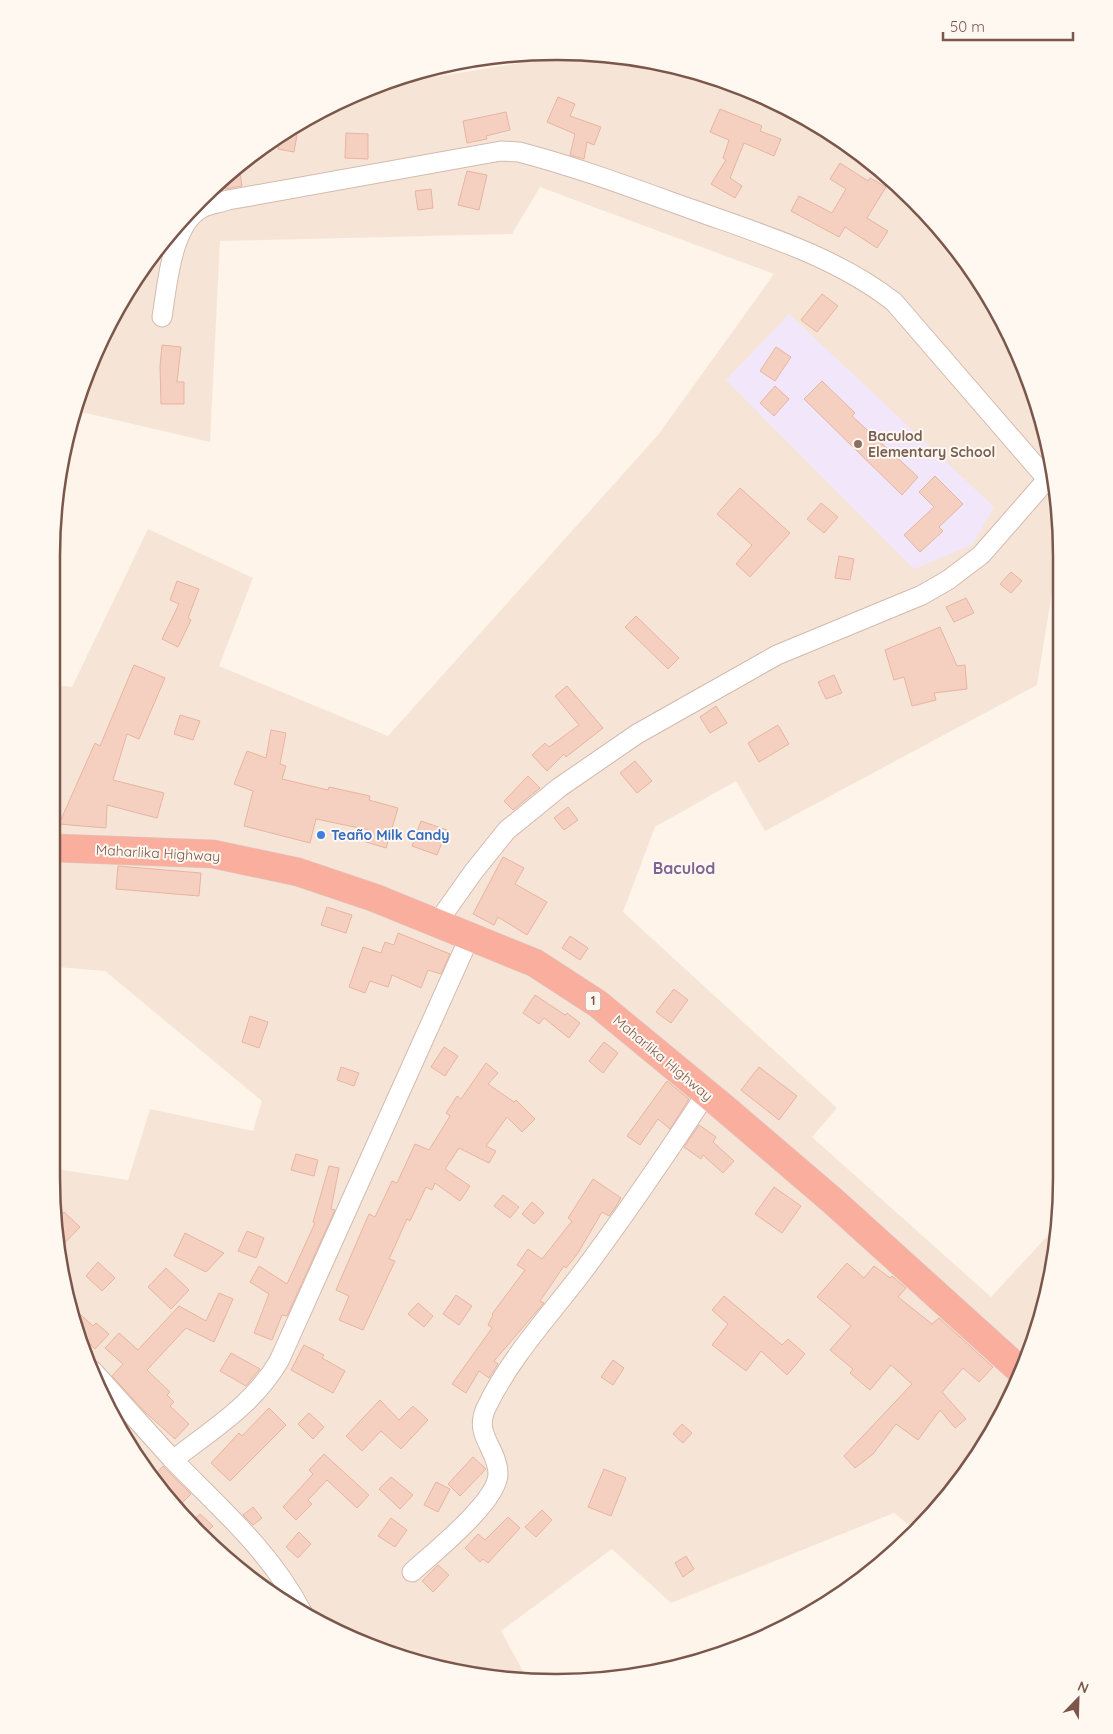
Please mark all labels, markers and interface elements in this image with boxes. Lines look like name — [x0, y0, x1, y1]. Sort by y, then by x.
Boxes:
scale bar — [943, 10, 1073, 42]
text: 50 m — [950, 17, 985, 36]
place label: Baculod Elementary School — [868, 427, 995, 461]
marker: Baculod Elementary School — [852, 438, 864, 450]
place label: Teaño Milk Candy — [331, 826, 450, 844]
marker: Teaño Milk Candy — [315, 829, 327, 841]
street label: Maharlika Highway — [95, 841, 221, 865]
district label: Baculod — [653, 858, 715, 878]
road number: 1 — [586, 991, 600, 1010]
street label: Maharlika Highway — [609, 1011, 717, 1105]
north arrow — [1053, 1674, 1103, 1724]
text: N — [1075, 1677, 1091, 1697]

